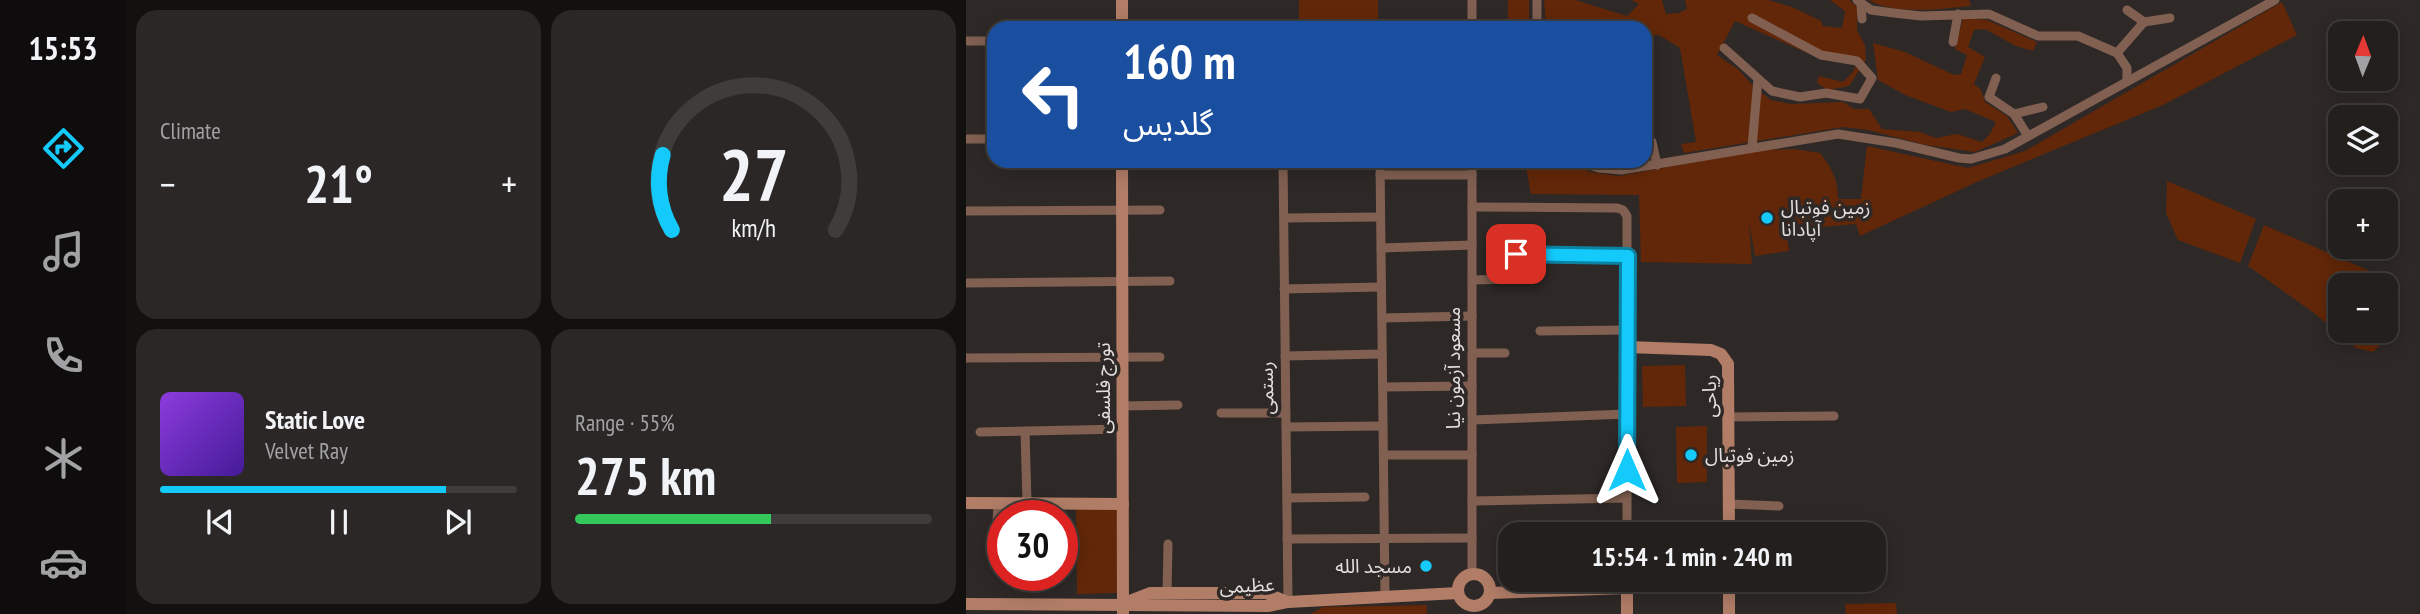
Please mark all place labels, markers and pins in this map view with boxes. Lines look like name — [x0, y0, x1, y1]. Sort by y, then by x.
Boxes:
place label: زمین فوتبال آپادانا — [1781, 195, 1871, 242]
marker: زمین فوتبال آپادانا — [1759, 210, 1775, 226]
pin — [1486, 224, 1546, 284]
place label: زمین فوتبال — [1705, 443, 1795, 467]
marker: زمین فوتبال — [1683, 447, 1699, 463]
place label: مسجد الله — [1335, 554, 1412, 578]
marker: مسجد الله — [1418, 558, 1434, 574]

